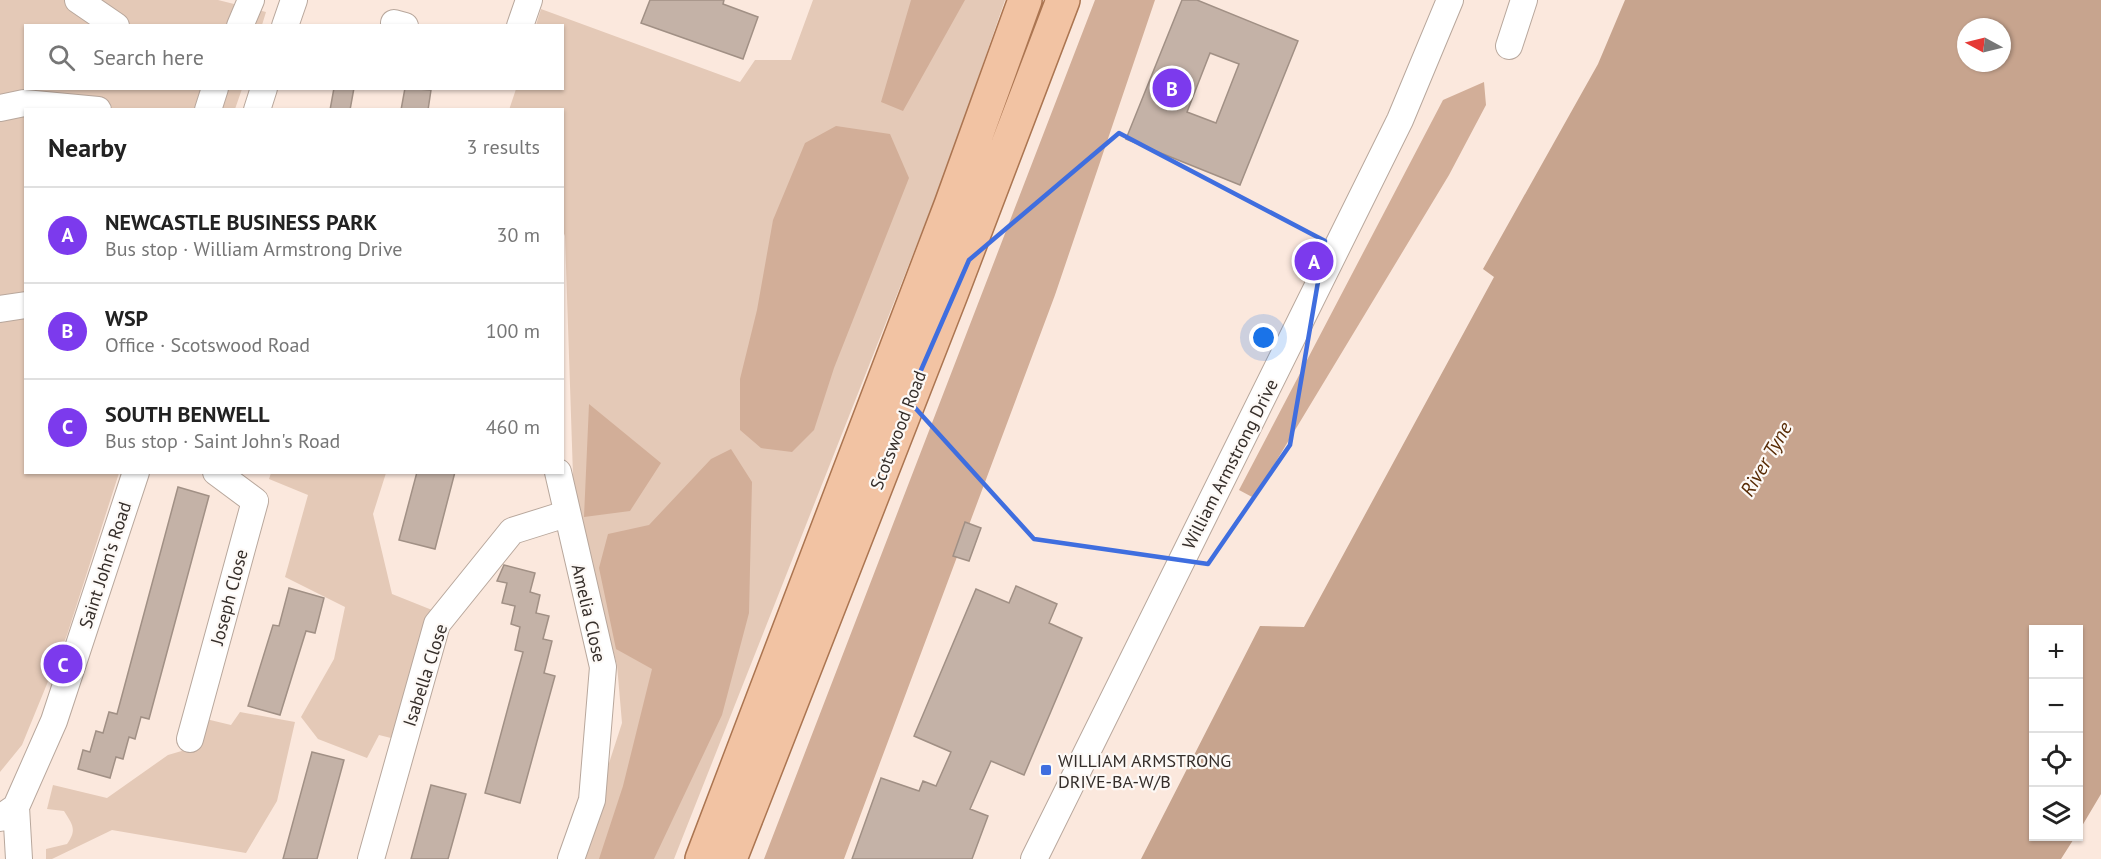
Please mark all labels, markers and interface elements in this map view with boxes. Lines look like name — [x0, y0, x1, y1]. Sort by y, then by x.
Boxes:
north arrow — [1957, 18, 2011, 72]
search box — [24, 24, 564, 90]
icon: search — [45, 41, 78, 74]
text: Search here — [93, 43, 204, 71]
pin: B — [1152, 66, 1192, 110]
text: Nearby — [48, 131, 126, 164]
text: 3 results — [467, 134, 540, 160]
text: NEWCASTLE BUSINESS PARK — [105, 208, 377, 236]
text: A — [61, 222, 74, 248]
text: 30 m — [497, 222, 540, 248]
text: Bus stop · William Armstrong Drive — [105, 236, 403, 262]
pin: A — [1294, 238, 1334, 284]
text: WSP — [105, 304, 148, 332]
text: B — [62, 318, 73, 344]
text: 100 m — [486, 318, 540, 344]
your location — [1249, 323, 1278, 352]
text: Office · Scotswood Road — [105, 332, 310, 358]
street label: Scotswood Road — [865, 367, 931, 493]
street label: William Armstrong Drive — [1177, 375, 1283, 553]
text: SOUTH BENWELL — [105, 400, 270, 428]
text: C — [62, 414, 73, 440]
text: 460 m — [486, 414, 540, 440]
water label: River Tyne — [1734, 416, 1798, 501]
text: Bus stop · Saint John's Road — [105, 428, 340, 454]
street label: Saint John's Road — [74, 499, 136, 631]
street label: Joseph Close — [205, 547, 253, 648]
street label: Amelia Close — [567, 562, 611, 664]
street label: Isabella Close — [398, 621, 452, 729]
map controls — [2029, 625, 2083, 841]
button: + — [2029, 625, 2083, 679]
pin: C — [44, 642, 82, 686]
button: − — [2029, 679, 2083, 733]
button: locate — [2029, 733, 2083, 787]
place label: WILLIAM ARMSTRONG DRIVE-BA-W/B — [1058, 749, 1231, 793]
marker: WILLIAM ARMSTRONG DRIVE-BA-W/B — [1039, 763, 1053, 777]
button: layers — [2029, 787, 2083, 841]

